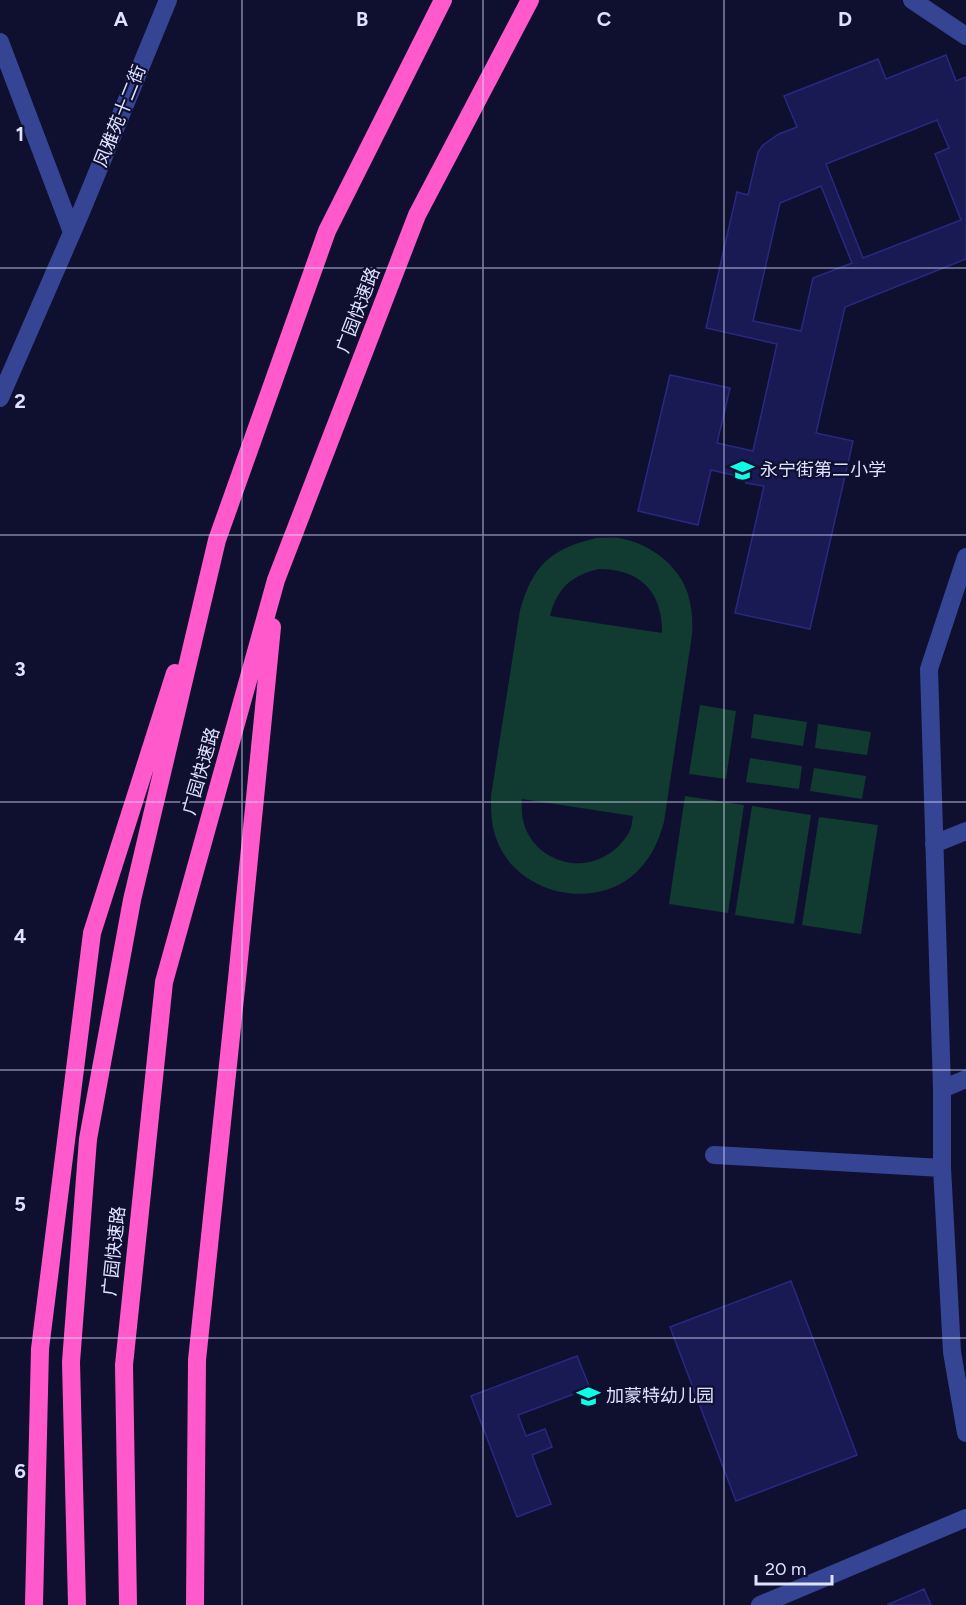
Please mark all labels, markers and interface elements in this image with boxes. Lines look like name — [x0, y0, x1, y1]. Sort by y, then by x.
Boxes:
text: A — [114, 7, 129, 31]
text: B — [356, 7, 368, 31]
text: C — [597, 7, 611, 31]
text: D — [838, 7, 852, 31]
street label: 凤雅苑十二街 — [90, 62, 150, 170]
text: 1 — [16, 122, 24, 146]
street label: 广园快速路 — [332, 264, 384, 356]
text: 2 — [14, 389, 26, 413]
school or university icon: 永宁街第二小学 — [729, 457, 755, 483]
place label: 永宁街第二小学 — [760, 459, 886, 481]
text: 3 — [14, 657, 26, 681]
street label: 广园快速路 — [178, 725, 224, 817]
text: 4 — [14, 924, 27, 948]
text: 5 — [14, 1192, 26, 1216]
street label: 广园快速路 — [98, 1205, 130, 1297]
school or university icon: 加蒙特幼儿园 — [575, 1383, 601, 1409]
place label: 加蒙特幼儿园 — [606, 1385, 714, 1407]
text: 6 — [14, 1459, 26, 1483]
scale bar — [756, 1548, 832, 1586]
text: 20 m — [765, 1558, 806, 1580]

